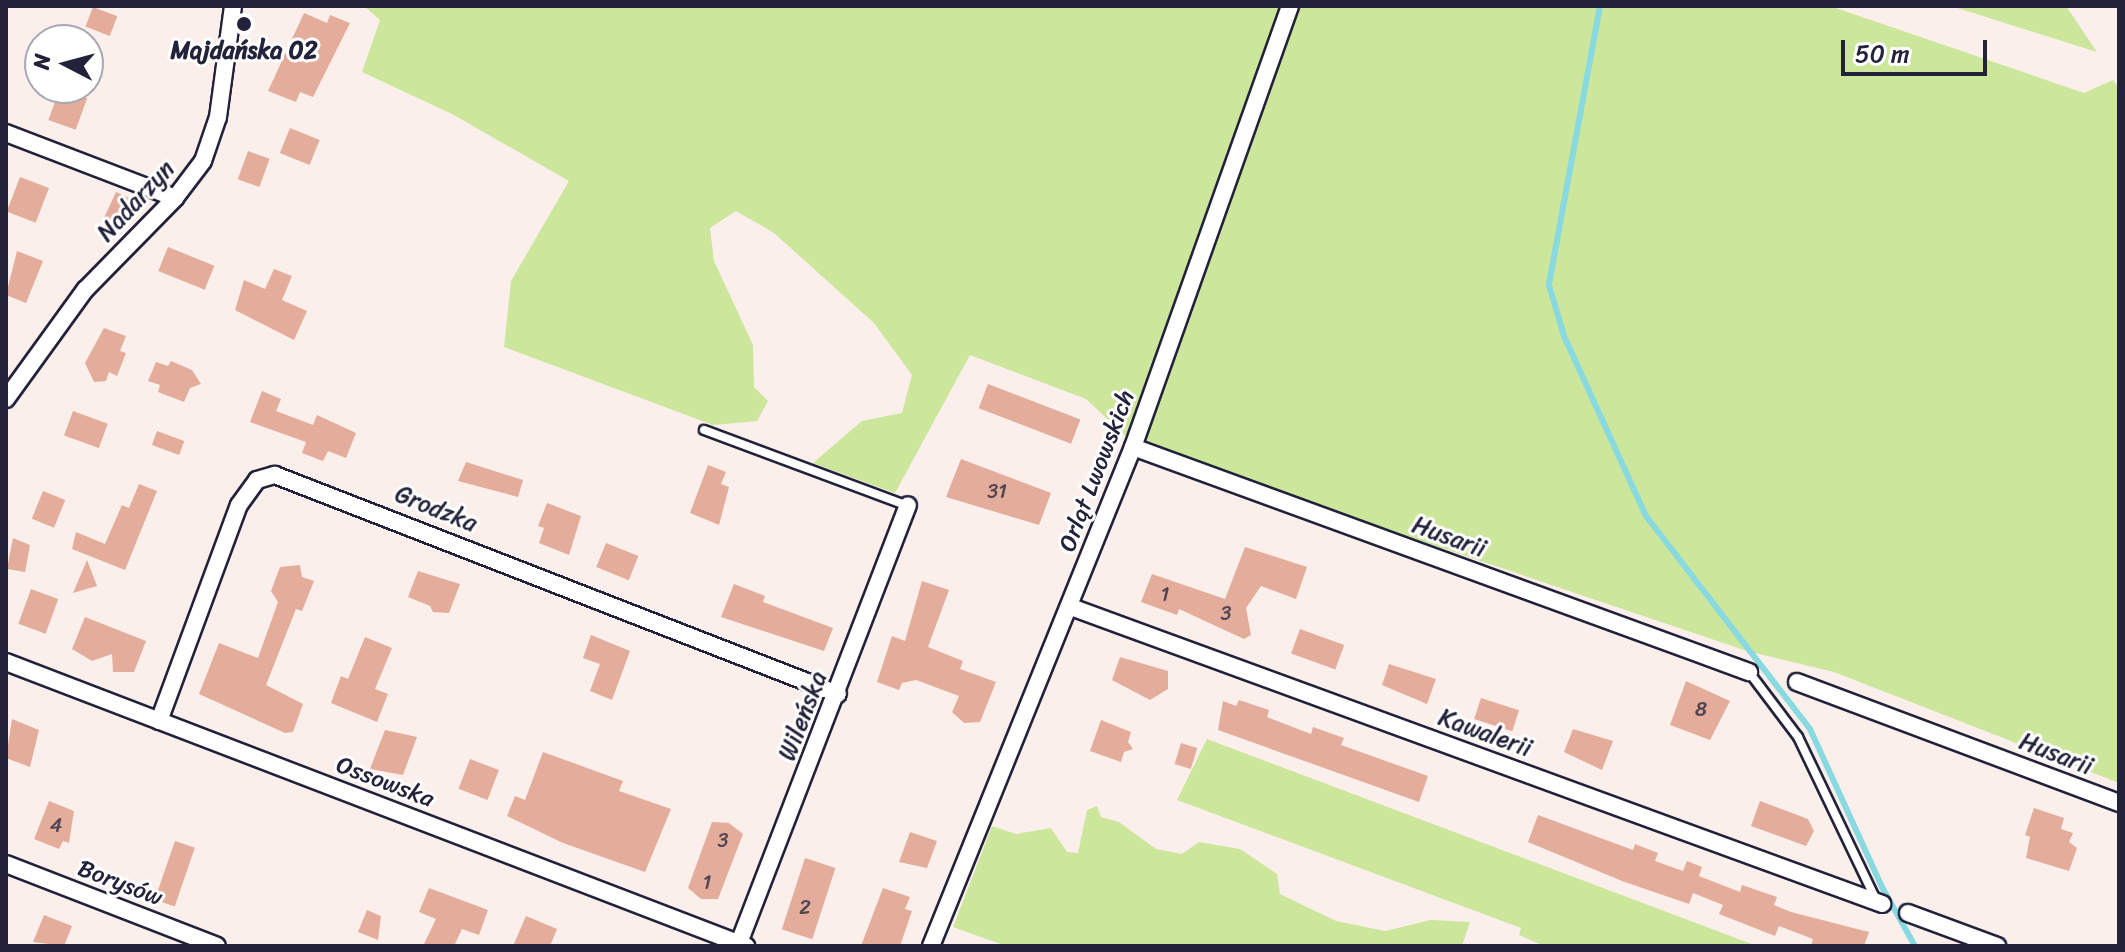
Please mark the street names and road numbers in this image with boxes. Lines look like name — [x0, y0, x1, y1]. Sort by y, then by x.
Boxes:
street label: Nadarzyn — [91, 155, 181, 247]
street label: Orląt Lwowskich — [1053, 386, 1141, 556]
street label: Grodzka — [391, 480, 481, 538]
street label: Husarii — [1408, 510, 1490, 564]
street label: Wileńska — [773, 667, 833, 765]
street label: Kawalerii — [1435, 703, 1535, 763]
street label: Husarii — [2015, 727, 2097, 781]
street label: Ossowska — [332, 750, 438, 814]
street label: Borysów — [74, 854, 166, 912]

